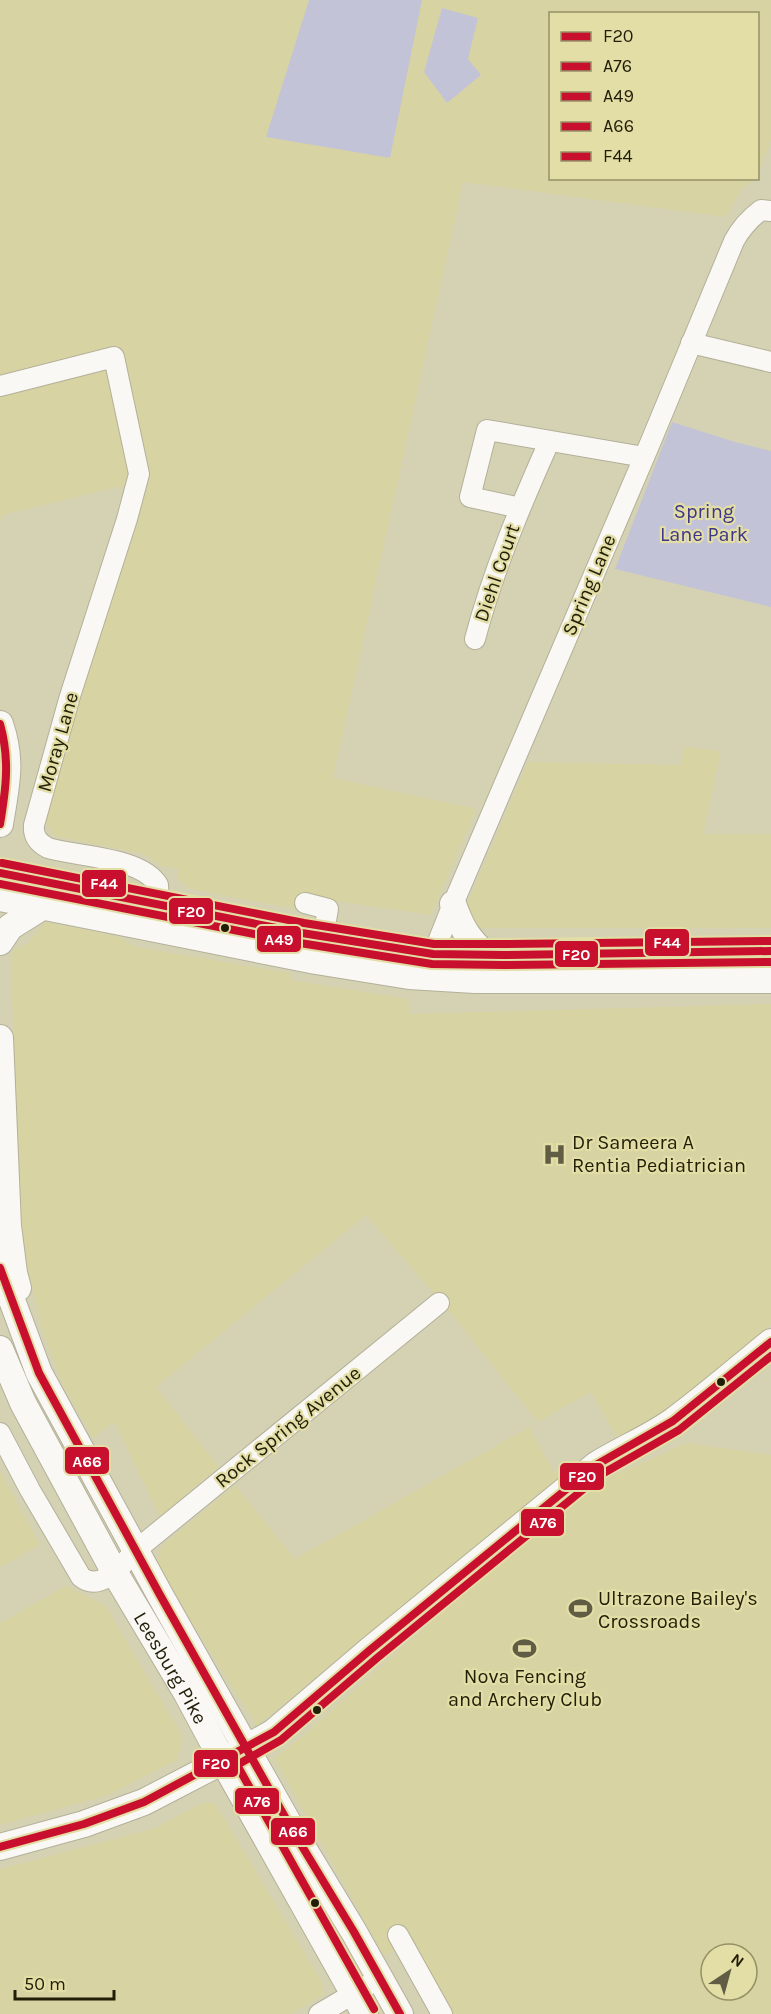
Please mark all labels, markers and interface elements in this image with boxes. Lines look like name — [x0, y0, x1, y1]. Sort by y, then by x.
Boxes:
legend — [549, 12, 759, 180]
text: F20 — [603, 25, 634, 47]
text: A76 — [603, 55, 632, 77]
text: A49 — [603, 85, 634, 107]
text: A66 — [603, 115, 634, 137]
text: F44 — [603, 145, 633, 167]
park label: Spring Lane Park — [660, 500, 748, 546]
street label: Diehl Court — [470, 521, 525, 625]
street label: Spring Lane — [557, 531, 621, 639]
street label: Moray Lane — [33, 689, 83, 795]
line badge: F44 — [81, 869, 127, 898]
text: F44 — [90, 874, 118, 893]
line badge: F20 — [168, 897, 214, 925]
text: F20 — [177, 902, 205, 921]
unlabelled marker — [219, 922, 231, 934]
line badge: A49 — [256, 925, 302, 953]
line badge: F44 — [644, 928, 690, 957]
text: A49 — [264, 930, 294, 949]
text: F44 — [653, 933, 681, 952]
line badge: F20 — [554, 940, 599, 968]
text: F20 — [562, 945, 590, 964]
place label: Dr Sameera A Rentia Pediatrician — [572, 1131, 746, 1177]
hospital icon: Dr Sameera A Rentia Pediatrician — [541, 1141, 567, 1167]
street label: Rock Spring Avenue — [211, 1361, 365, 1493]
unlabelled marker — [715, 1376, 727, 1388]
line badge: A66 — [64, 1446, 110, 1475]
text: A66 — [72, 1452, 102, 1471]
line badge: F20 — [559, 1462, 605, 1491]
text: F20 — [568, 1467, 596, 1486]
line badge: A76 — [520, 1508, 565, 1537]
text: A76 — [529, 1513, 557, 1532]
place label: Ultrazone Bailey's Crossroads — [598, 1587, 758, 1633]
sports icon: Ultrazone Bailey's Crossroads — [567, 1596, 593, 1622]
street label: Leesburg Pike — [129, 1607, 212, 1728]
sports icon: Nova Fencing and Archery Club — [512, 1635, 538, 1661]
place label: Nova Fencing and Archery Club — [448, 1665, 602, 1711]
unlabelled marker — [311, 1704, 323, 1716]
line badge: F20 — [193, 1749, 239, 1778]
text: F20 — [202, 1754, 230, 1773]
line badge: A76 — [234, 1787, 280, 1815]
text: A76 — [243, 1792, 271, 1811]
line badge: A66 — [270, 1817, 316, 1846]
text: A66 — [278, 1822, 308, 1841]
unlabelled marker — [309, 1897, 321, 1909]
north arrow — [699, 1942, 759, 2002]
text: N — [727, 1949, 748, 1971]
scale bar — [15, 1963, 114, 2001]
text: 50 m — [24, 1973, 66, 1995]

